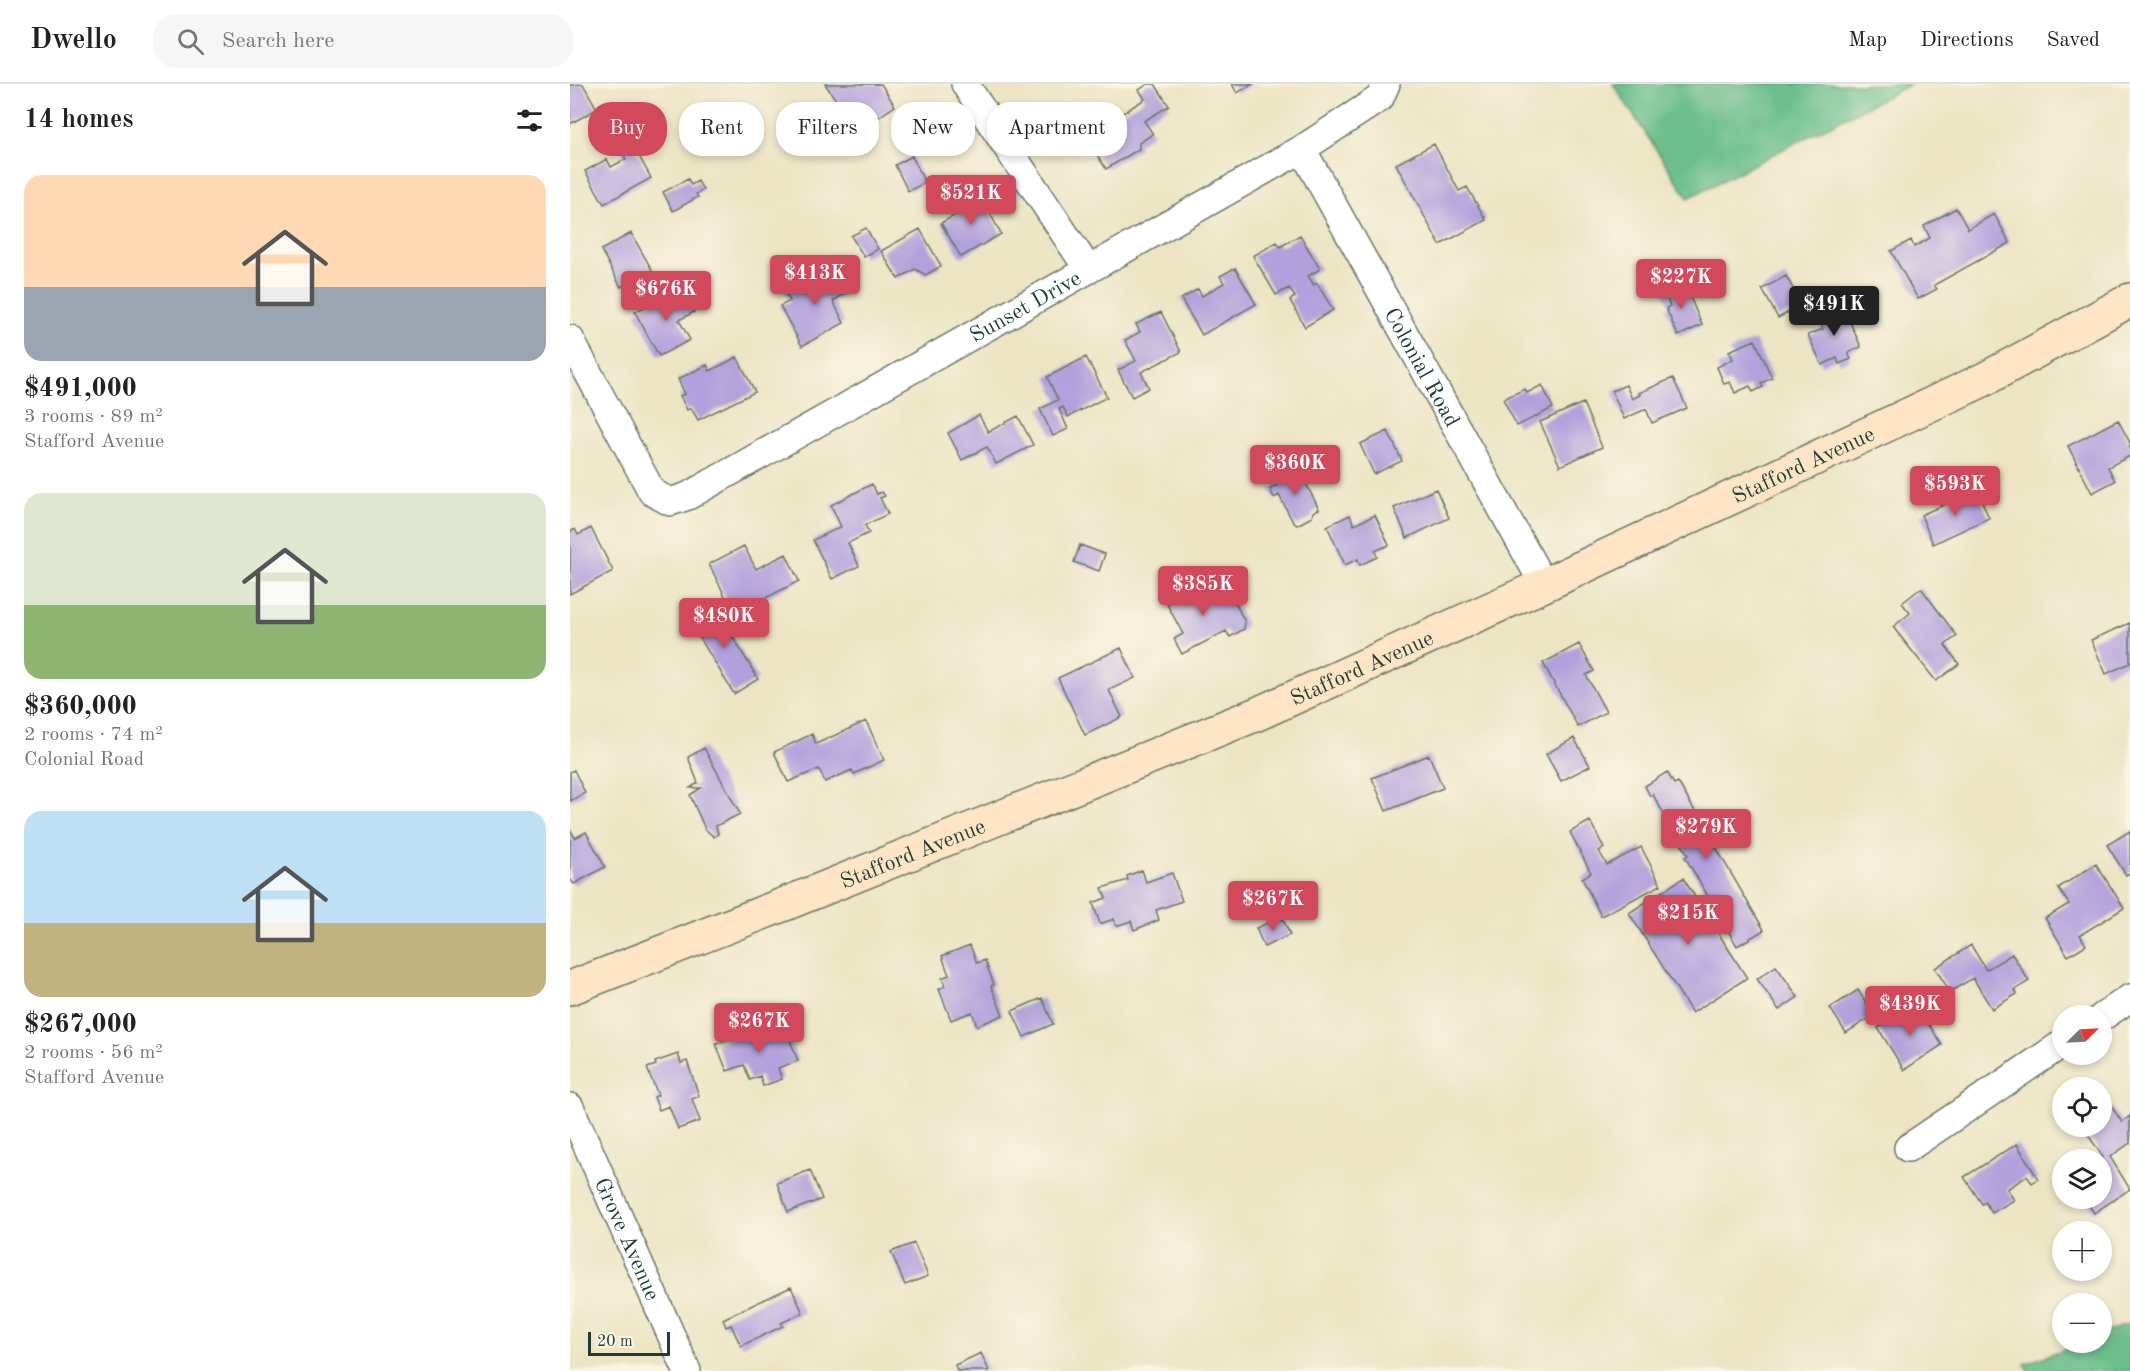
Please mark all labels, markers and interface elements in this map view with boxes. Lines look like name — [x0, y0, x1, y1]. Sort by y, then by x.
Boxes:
search box — [153, 14, 573, 68]
icon: search — [174, 25, 207, 58]
text: Dwello — [30, 27, 117, 55]
text: Search here — [222, 30, 334, 52]
text: Map — [1848, 30, 1887, 51]
text: Directions — [1920, 30, 2014, 51]
text: Saved — [2047, 30, 2100, 51]
chip: Buy — [588, 102, 667, 156]
chip: Rent — [679, 102, 764, 156]
chip: Filters — [776, 102, 879, 156]
chip: New — [891, 102, 975, 156]
chip: Apartment — [987, 102, 1127, 156]
icon: filters — [513, 104, 546, 137]
text: 14 homes — [24, 107, 133, 133]
pin: $521K — [929, 175, 1013, 226]
text: $521K — [940, 184, 1002, 204]
icon: home — [231, 214, 339, 322]
pin: $413K — [773, 255, 857, 306]
pin: $227K — [1639, 259, 1723, 310]
text: $413K — [784, 264, 846, 284]
street label: Sunset Drive — [966, 267, 1085, 347]
text: $227K — [1650, 268, 1712, 288]
pin: $676K — [624, 271, 708, 322]
text: $676K — [635, 280, 697, 300]
pin: $491K — [1792, 286, 1876, 337]
text: $491K — [1803, 295, 1865, 315]
street label: Colonial Road — [1379, 304, 1463, 431]
text: $491,000 — [24, 376, 137, 402]
text: 3 rooms · 89 m² — [24, 407, 163, 427]
street label: Stafford Avenue — [1729, 423, 1878, 509]
text: Stafford Avenue — [24, 432, 164, 452]
pin: $360K — [1253, 445, 1337, 496]
text: $360K — [1264, 454, 1326, 474]
pin: $593K — [1913, 466, 1997, 517]
text: $593K — [1924, 475, 1986, 495]
icon: home — [231, 532, 339, 640]
pin: $385K — [1161, 566, 1245, 617]
text: $385K — [1172, 575, 1234, 595]
pin: $480K — [682, 598, 766, 649]
text: $480K — [693, 607, 755, 627]
street label: Stafford Avenue — [1287, 627, 1437, 711]
text: $360,000 — [24, 694, 137, 720]
text: 2 rooms · 74 m² — [24, 725, 163, 745]
text: Colonial Road — [24, 750, 144, 770]
pin: $279K — [1664, 809, 1748, 860]
street label: Stafford Avenue — [837, 816, 989, 894]
text: $279K — [1675, 818, 1737, 838]
icon: home — [231, 850, 339, 958]
pin: $267K — [1231, 881, 1315, 932]
text: $267K — [1242, 890, 1304, 910]
pin: $215K — [1646, 895, 1730, 946]
text: $215K — [1657, 904, 1719, 924]
pin: $439K — [1868, 986, 1952, 1037]
text: $439K — [1879, 995, 1941, 1015]
pin: $267K — [717, 1003, 801, 1054]
north arrow — [2052, 1005, 2112, 1065]
map controls — [2052, 1005, 2112, 1353]
text: $267,000 — [24, 1012, 137, 1038]
text: $267K — [728, 1012, 790, 1032]
text: 2 rooms · 56 m² — [24, 1043, 163, 1063]
text: Stafford Avenue — [24, 1068, 164, 1088]
button: locate — [2052, 1077, 2112, 1137]
button: layers — [2052, 1149, 2112, 1209]
street label: Grove Avenue — [590, 1175, 663, 1304]
button: + — [2052, 1221, 2112, 1281]
button: − — [2052, 1293, 2112, 1353]
scale bar — [588, 1329, 670, 1356]
text: 20 m — [597, 1334, 633, 1350]

